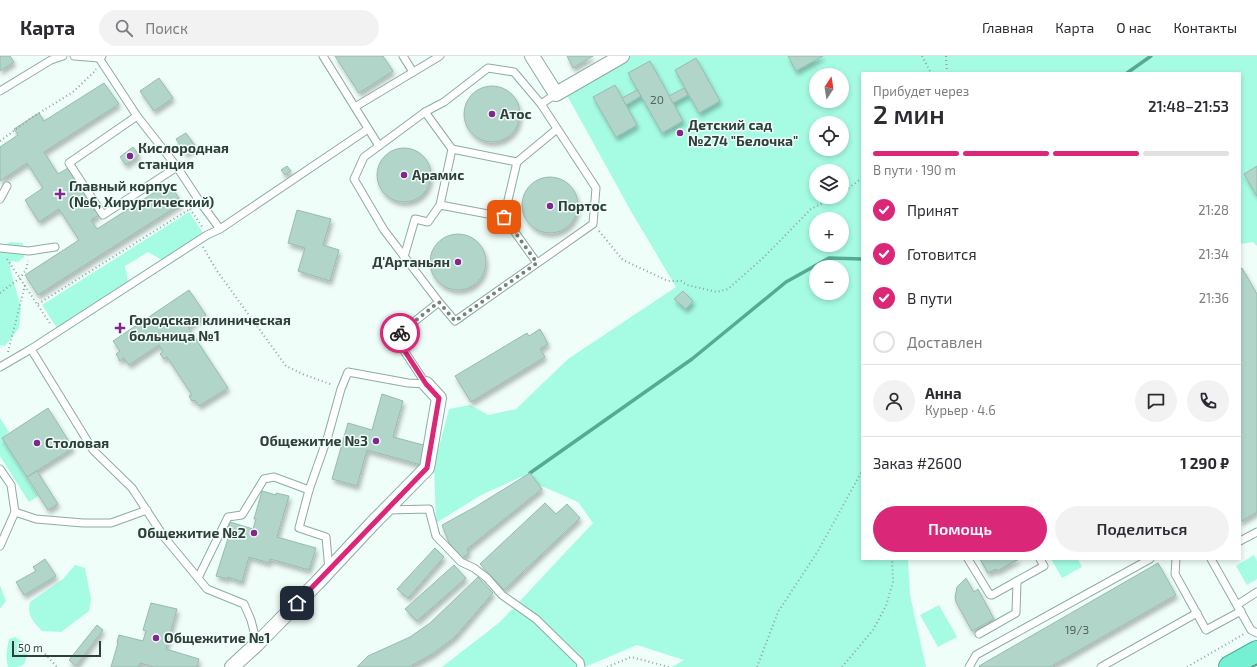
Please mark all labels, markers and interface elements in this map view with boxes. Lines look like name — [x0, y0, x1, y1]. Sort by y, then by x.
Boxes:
search box — [99, 10, 379, 46]
text: Карта — [20, 16, 75, 39]
icon: search — [113, 17, 135, 39]
text: Поиск — [145, 19, 188, 37]
text: Главная — [982, 19, 1033, 36]
text: Карта — [1055, 19, 1094, 36]
text: О нас — [1116, 19, 1152, 36]
text: Контакты — [1174, 19, 1237, 36]
north arrow — [809, 68, 849, 108]
map controls — [809, 68, 849, 300]
text: Прибудет через — [873, 83, 969, 99]
house number: 20 — [650, 92, 664, 106]
text: 21:48–21:53 — [1148, 97, 1229, 115]
text: 2 мин — [873, 98, 945, 129]
place label: Атос — [500, 105, 532, 122]
marker: Атос — [487, 109, 497, 119]
place label: Детский сад №274 "Белочка" — [688, 116, 798, 149]
button: locate — [809, 116, 849, 156]
marker: Детский сад №274 "Белочка" — [675, 128, 685, 138]
place label: Кислородная станция — [138, 139, 229, 172]
marker: Кислородная станция — [125, 151, 135, 161]
text: В пути · 190 m — [873, 162, 956, 178]
button: layers — [809, 164, 849, 204]
place label: Арамис — [412, 166, 464, 183]
marker: Арамис — [399, 170, 409, 180]
place label: Главный корпус (№6, Хирургический) — [69, 177, 214, 210]
marker: Главный корпус (№6, Хирургический) — [54, 188, 66, 200]
place label: Портос — [558, 197, 607, 214]
icon: check — [873, 199, 895, 221]
pin — [487, 200, 521, 234]
marker: Портос — [545, 201, 555, 211]
text: Принят — [907, 201, 959, 219]
text: 21:28 — [1198, 202, 1229, 218]
icon: bag — [493, 206, 515, 228]
button: + — [809, 212, 849, 252]
icon: check — [873, 243, 895, 265]
text: Готовится — [907, 245, 977, 263]
text: 21:34 — [1198, 246, 1229, 262]
place label: Д'Артаньян — [372, 253, 450, 270]
marker: Д'Артаньян — [453, 257, 463, 267]
button: − — [809, 260, 849, 300]
icon: check — [873, 287, 895, 309]
text: В пути — [907, 289, 952, 307]
text: 21:36 — [1199, 290, 1229, 306]
place label: Городская клиническая больница №1 — [129, 311, 291, 344]
courier — [380, 313, 420, 353]
marker: Городская клиническая больница №1 — [114, 322, 126, 334]
icon: bike — [389, 322, 411, 344]
text: Доставлен — [907, 333, 983, 351]
button: person — [873, 380, 915, 422]
button: chat — [1135, 380, 1177, 422]
button: phone — [1187, 380, 1229, 422]
text: Анна — [925, 384, 962, 402]
text: Курьер · 4.6 — [925, 402, 996, 418]
place label: Общежитие №3 — [260, 432, 368, 449]
place label: Столовая — [45, 434, 109, 451]
marker: Общежитие №3 — [371, 436, 381, 446]
marker: Столовая — [32, 438, 42, 448]
text: Заказ #2600 — [873, 454, 962, 472]
text: 1 290 ₽ — [1180, 454, 1229, 472]
button: Помощь — [873, 506, 1047, 552]
button: Поделиться — [1055, 506, 1229, 552]
place label: Общежитие №2 — [138, 524, 246, 541]
marker: Общежитие №2 — [249, 528, 259, 538]
pin — [280, 586, 314, 620]
icon: home — [286, 592, 308, 614]
house number: 19/3 — [1065, 622, 1089, 636]
place label: Общежитие №1 — [164, 629, 270, 646]
marker: Общежитие №1 — [151, 633, 161, 643]
scale bar — [12, 639, 101, 658]
text: 50 m — [18, 641, 43, 654]

